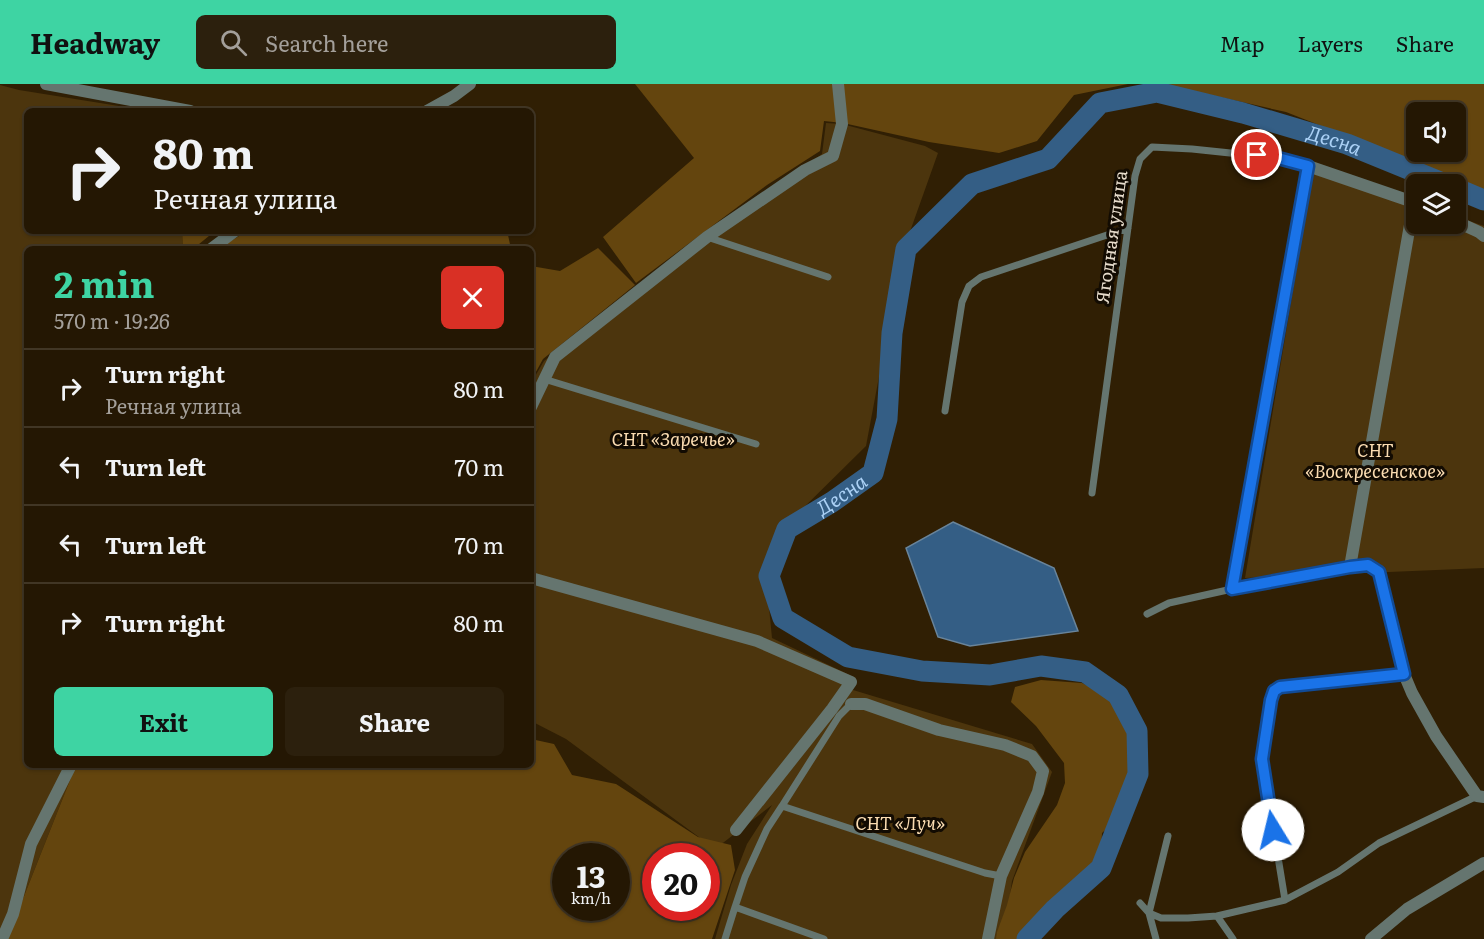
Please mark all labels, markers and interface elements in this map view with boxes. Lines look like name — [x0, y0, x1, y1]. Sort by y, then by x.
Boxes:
search box — [196, 15, 616, 69]
text: Headway — [30, 21, 160, 63]
icon: search — [217, 26, 250, 59]
text: Search here — [265, 26, 388, 59]
text: Map — [1220, 27, 1265, 58]
text: Layers — [1298, 27, 1363, 58]
text: Share — [1396, 27, 1454, 58]
map controls — [1406, 102, 1466, 234]
button: sound — [1406, 102, 1466, 162]
water label: Десна — [1303, 116, 1367, 162]
text: 80 m — [153, 120, 254, 182]
pin — [1231, 129, 1282, 180]
icon: right — [54, 132, 132, 210]
icon: arrive — [1240, 138, 1273, 171]
street label: Ягодная улица — [1088, 168, 1133, 305]
button: layers — [1406, 174, 1466, 234]
text: Речная улица — [153, 177, 337, 217]
text: 2 min — [54, 256, 155, 309]
button: close — [441, 266, 504, 329]
text: 570 m · 19:26 — [54, 305, 170, 335]
text: Turn right — [105, 357, 225, 390]
icon: right — [54, 372, 87, 405]
text: 80 m — [453, 372, 504, 405]
text: Речная улица — [105, 390, 241, 420]
park label: СНТ «Заречье» — [611, 425, 735, 452]
park label: СНТ «Воскресенское» — [1305, 436, 1445, 484]
icon: left — [54, 450, 87, 483]
text: Turn left — [105, 450, 206, 483]
text: 70 m — [454, 450, 504, 483]
water label: Десна — [809, 465, 873, 522]
icon: left — [54, 528, 87, 561]
text: Turn left — [105, 528, 206, 561]
text: 70 m — [454, 528, 504, 561]
icon: right — [54, 606, 87, 639]
text: Turn right — [105, 606, 225, 639]
text: 80 m — [453, 606, 504, 639]
button: Exit — [54, 687, 273, 756]
button: Share — [285, 687, 504, 756]
position arrow — [1241, 798, 1305, 862]
park label: СНТ «Луч» — [855, 809, 945, 836]
speed limit sign: 20 — [642, 843, 720, 921]
text: 13 — [576, 853, 606, 897]
text: km/h — [571, 886, 611, 909]

